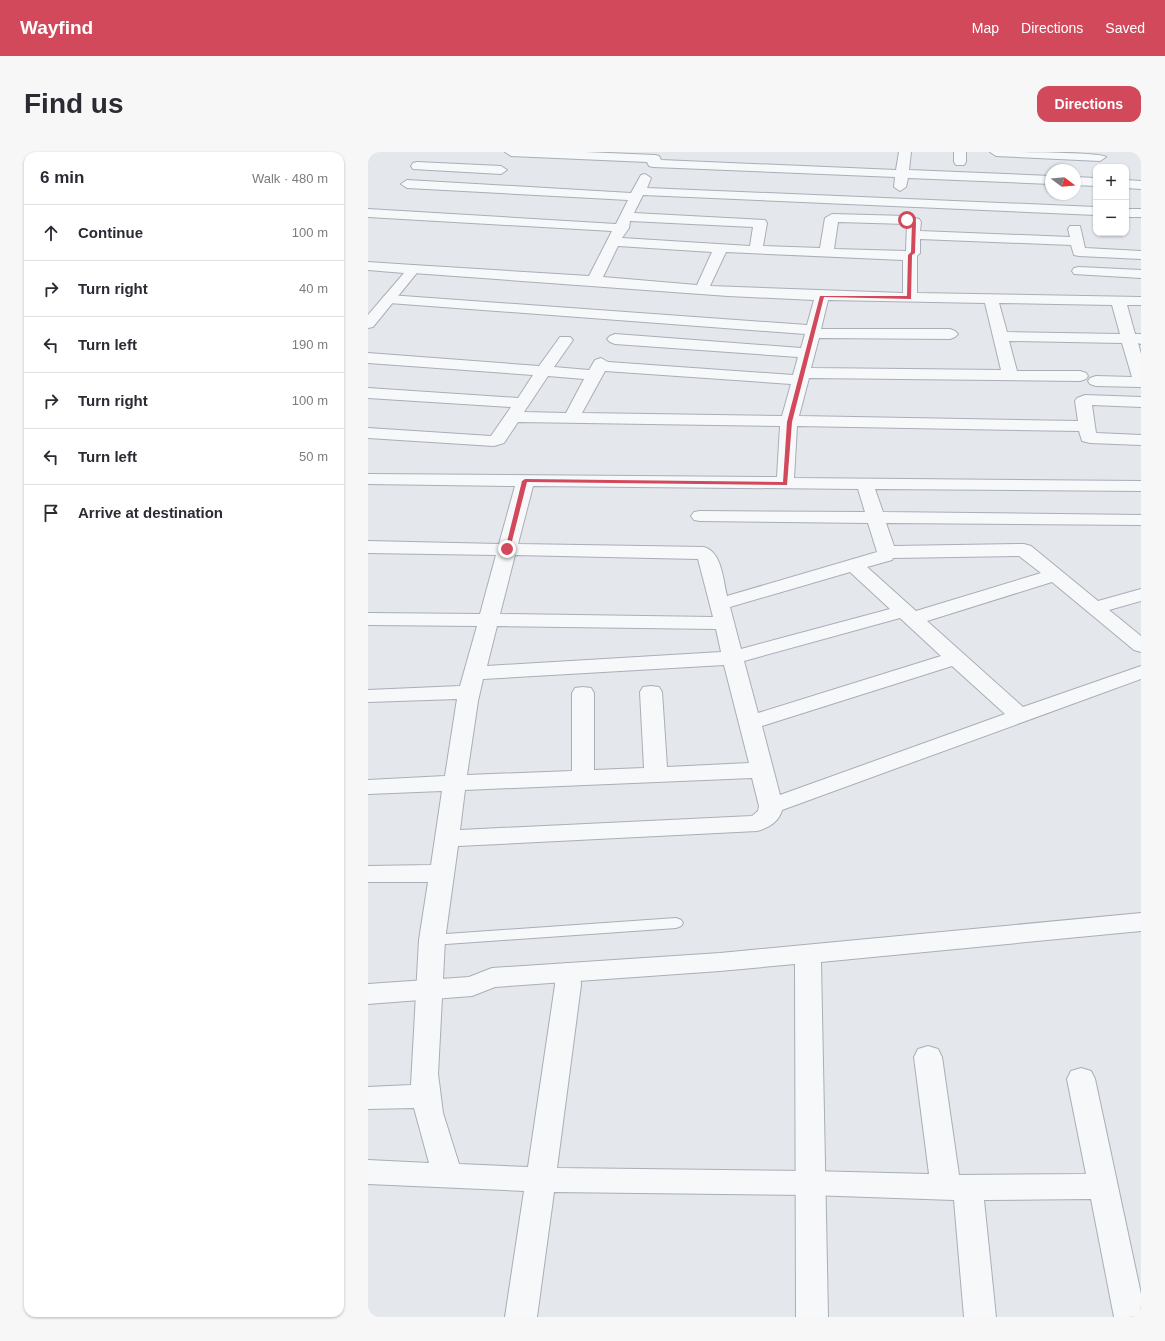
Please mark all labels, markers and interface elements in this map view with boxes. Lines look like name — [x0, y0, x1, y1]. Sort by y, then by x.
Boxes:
text: Wayfind — [20, 17, 93, 38]
text: Map — [972, 20, 999, 36]
text: Directions — [1021, 20, 1083, 36]
text: Saved — [1105, 20, 1145, 36]
button: Directions — [1037, 86, 1141, 122]
text: Find us — [24, 88, 124, 119]
north arrow — [1045, 164, 1081, 200]
map controls — [1093, 164, 1129, 236]
button: + — [1093, 164, 1129, 200]
text: 6 min — [40, 168, 84, 187]
text: Walk · 480 m — [252, 171, 328, 186]
button: − — [1093, 200, 1129, 236]
route start — [898, 211, 916, 229]
icon: ahead — [40, 222, 62, 244]
text: Continue — [78, 224, 143, 241]
text: 100 m — [292, 225, 328, 240]
icon: right — [40, 278, 62, 300]
text: Turn right — [78, 280, 148, 297]
text: 40 m — [299, 281, 328, 296]
icon: left — [40, 334, 62, 356]
text: Turn left — [78, 336, 137, 353]
text: 190 m — [292, 337, 328, 352]
icon: right — [40, 390, 62, 412]
text: Turn right — [78, 392, 148, 409]
text: 100 m — [292, 393, 328, 408]
icon: left — [40, 446, 62, 468]
text: Turn left — [78, 448, 137, 465]
text: 50 m — [299, 449, 328, 464]
icon: arrive — [40, 502, 62, 524]
text: Arrive at destination — [78, 504, 223, 521]
route end — [498, 540, 516, 558]

